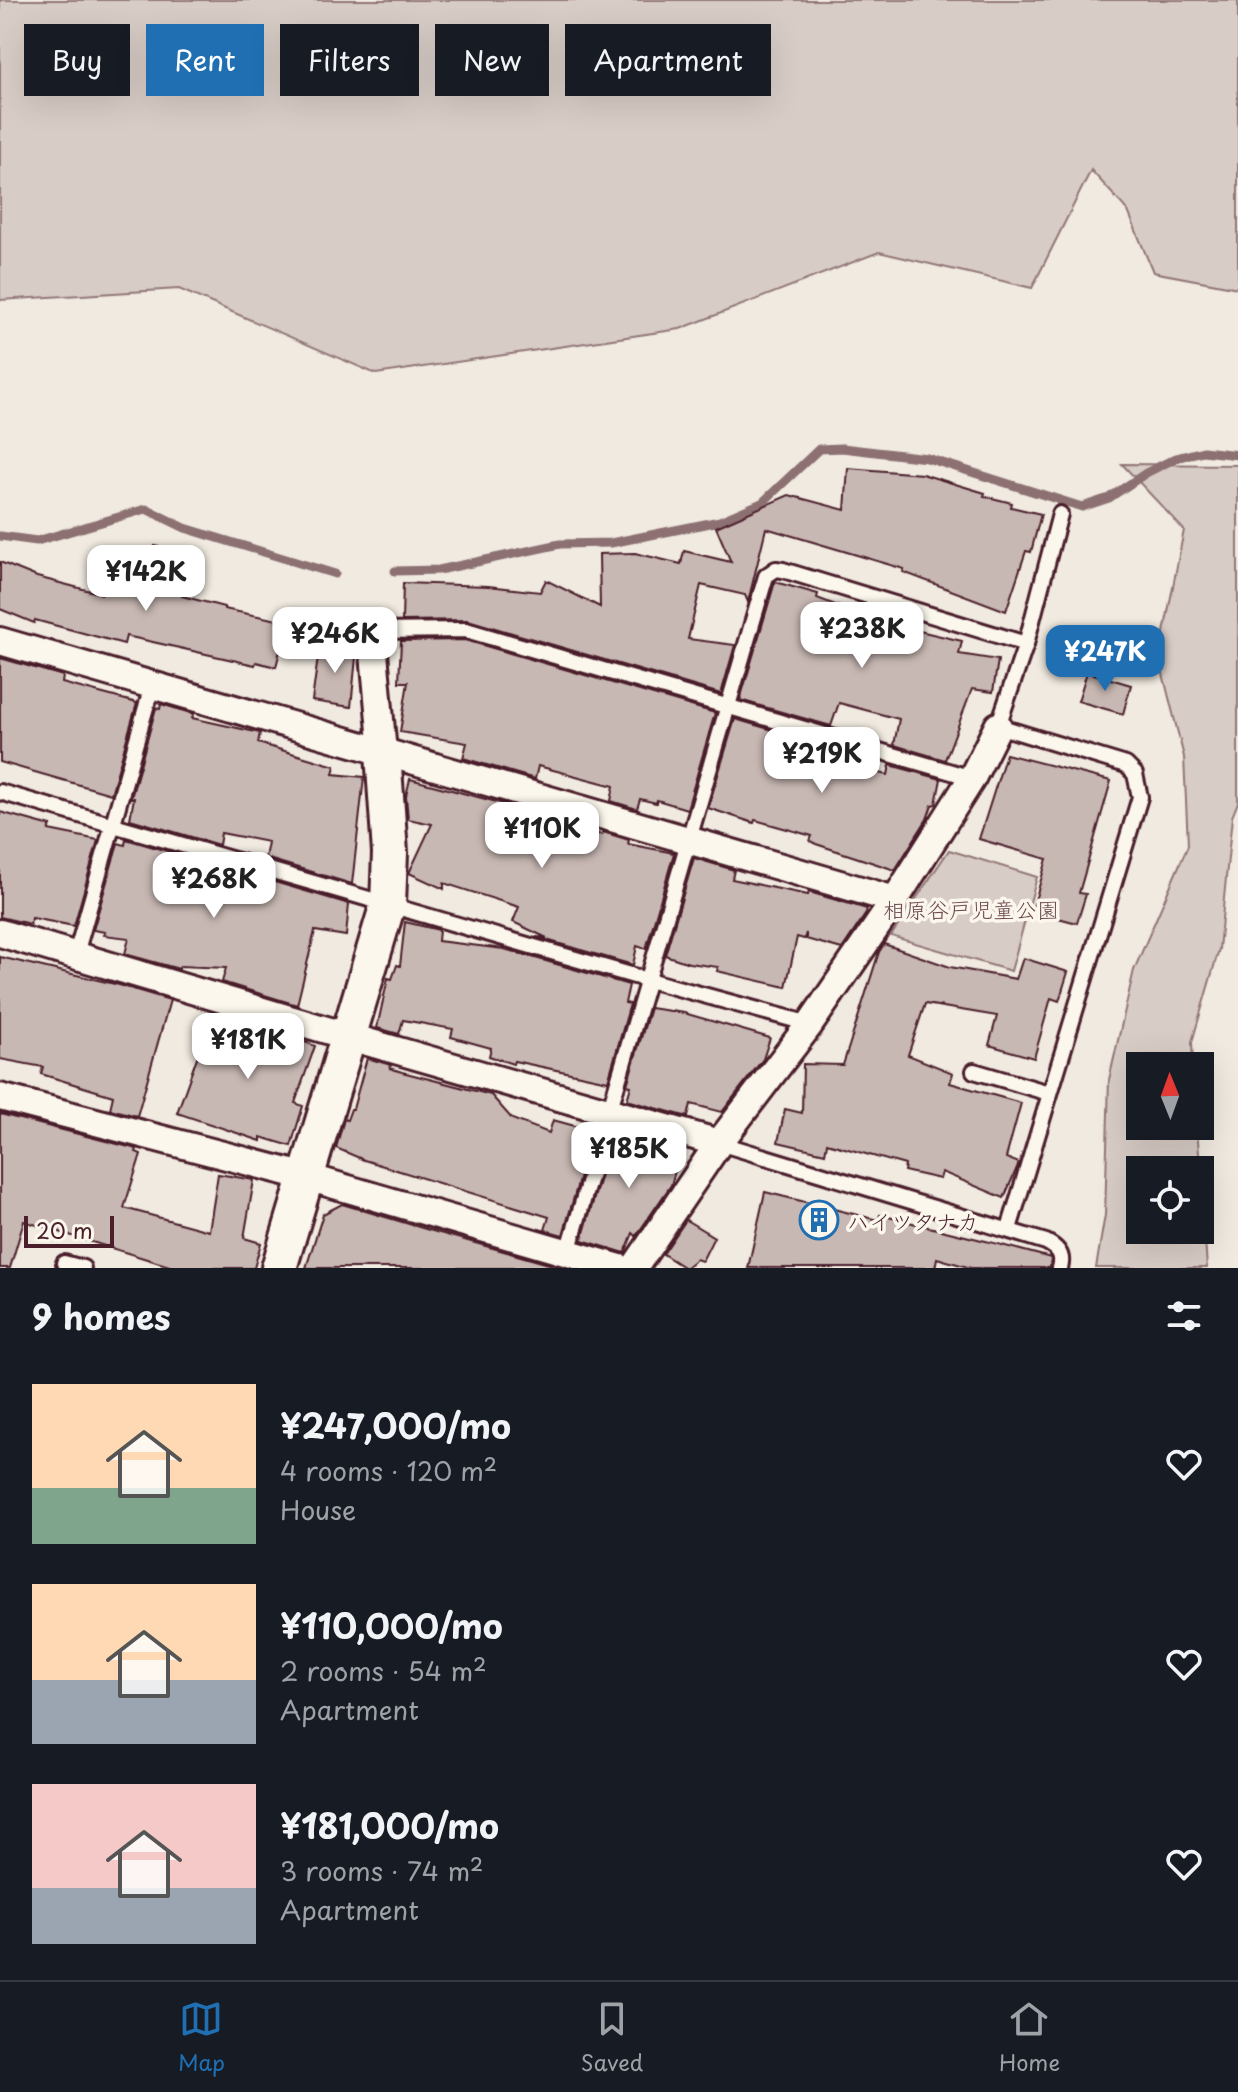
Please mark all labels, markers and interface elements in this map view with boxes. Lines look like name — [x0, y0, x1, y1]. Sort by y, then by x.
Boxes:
chip: Buy — [24, 24, 130, 96]
chip: Rent — [146, 24, 264, 96]
chip: Filters — [280, 24, 419, 96]
chip: New — [435, 24, 549, 96]
chip: Apartment — [565, 24, 771, 96]
pin: ¥142K — [90, 545, 202, 613]
text: ¥142K — [105, 551, 187, 590]
pin: ¥238K — [806, 602, 918, 670]
pin: ¥246K — [279, 607, 391, 675]
text: ¥238K — [818, 608, 906, 647]
text: ¥246K — [290, 613, 380, 652]
pin: ¥247K — [1049, 625, 1161, 693]
text: ¥247K — [1064, 631, 1146, 670]
pin: ¥219K — [766, 727, 878, 795]
text: ¥219K — [782, 733, 862, 772]
pin: ¥110K — [486, 802, 598, 870]
text: ¥110K — [503, 808, 581, 847]
pin: ¥268K — [158, 852, 270, 920]
text: ¥268K — [171, 858, 257, 897]
park label: 相原谷戸児童公園 — [883, 892, 1059, 925]
pin: ¥181K — [192, 1013, 304, 1081]
text: ¥181K — [210, 1019, 286, 1058]
north arrow — [1126, 1052, 1214, 1140]
map controls — [1126, 1052, 1214, 1244]
pin: ¥185K — [573, 1122, 685, 1190]
text: ¥185K — [589, 1128, 669, 1167]
button: locate — [1126, 1156, 1214, 1244]
building icon: ハイツタナカ — [798, 1199, 840, 1241]
place label: ハイツタナカ — [847, 1204, 979, 1237]
scale bar — [24, 1212, 114, 1248]
text: 20 m — [36, 1213, 93, 1246]
text: 9 homes — [32, 1290, 171, 1342]
icon: filters — [1162, 1294, 1206, 1338]
text: ¥247,000/mo — [280, 1399, 511, 1451]
icon: home — [96, 1416, 192, 1512]
icon: heart — [1162, 1442, 1206, 1486]
text: 4 rooms · 120 m² — [280, 1451, 497, 1490]
text: House — [280, 1490, 356, 1529]
text: ¥110,000/mo — [280, 1599, 503, 1651]
icon: home — [96, 1616, 192, 1712]
icon: heart — [1162, 1642, 1206, 1686]
text: 2 rooms · 54 m² — [280, 1651, 487, 1690]
text: Apartment — [280, 1690, 419, 1729]
text: ¥181,000/mo — [280, 1799, 499, 1851]
icon: home — [96, 1816, 192, 1912]
icon: heart — [1162, 1842, 1206, 1886]
text: 3 rooms · 74 m² — [280, 1851, 484, 1890]
text: Apartment — [280, 1890, 419, 1929]
tab: Map — [178, 1997, 225, 2078]
tab: Saved — [581, 1997, 643, 2078]
tab: Home — [999, 1997, 1060, 2078]

